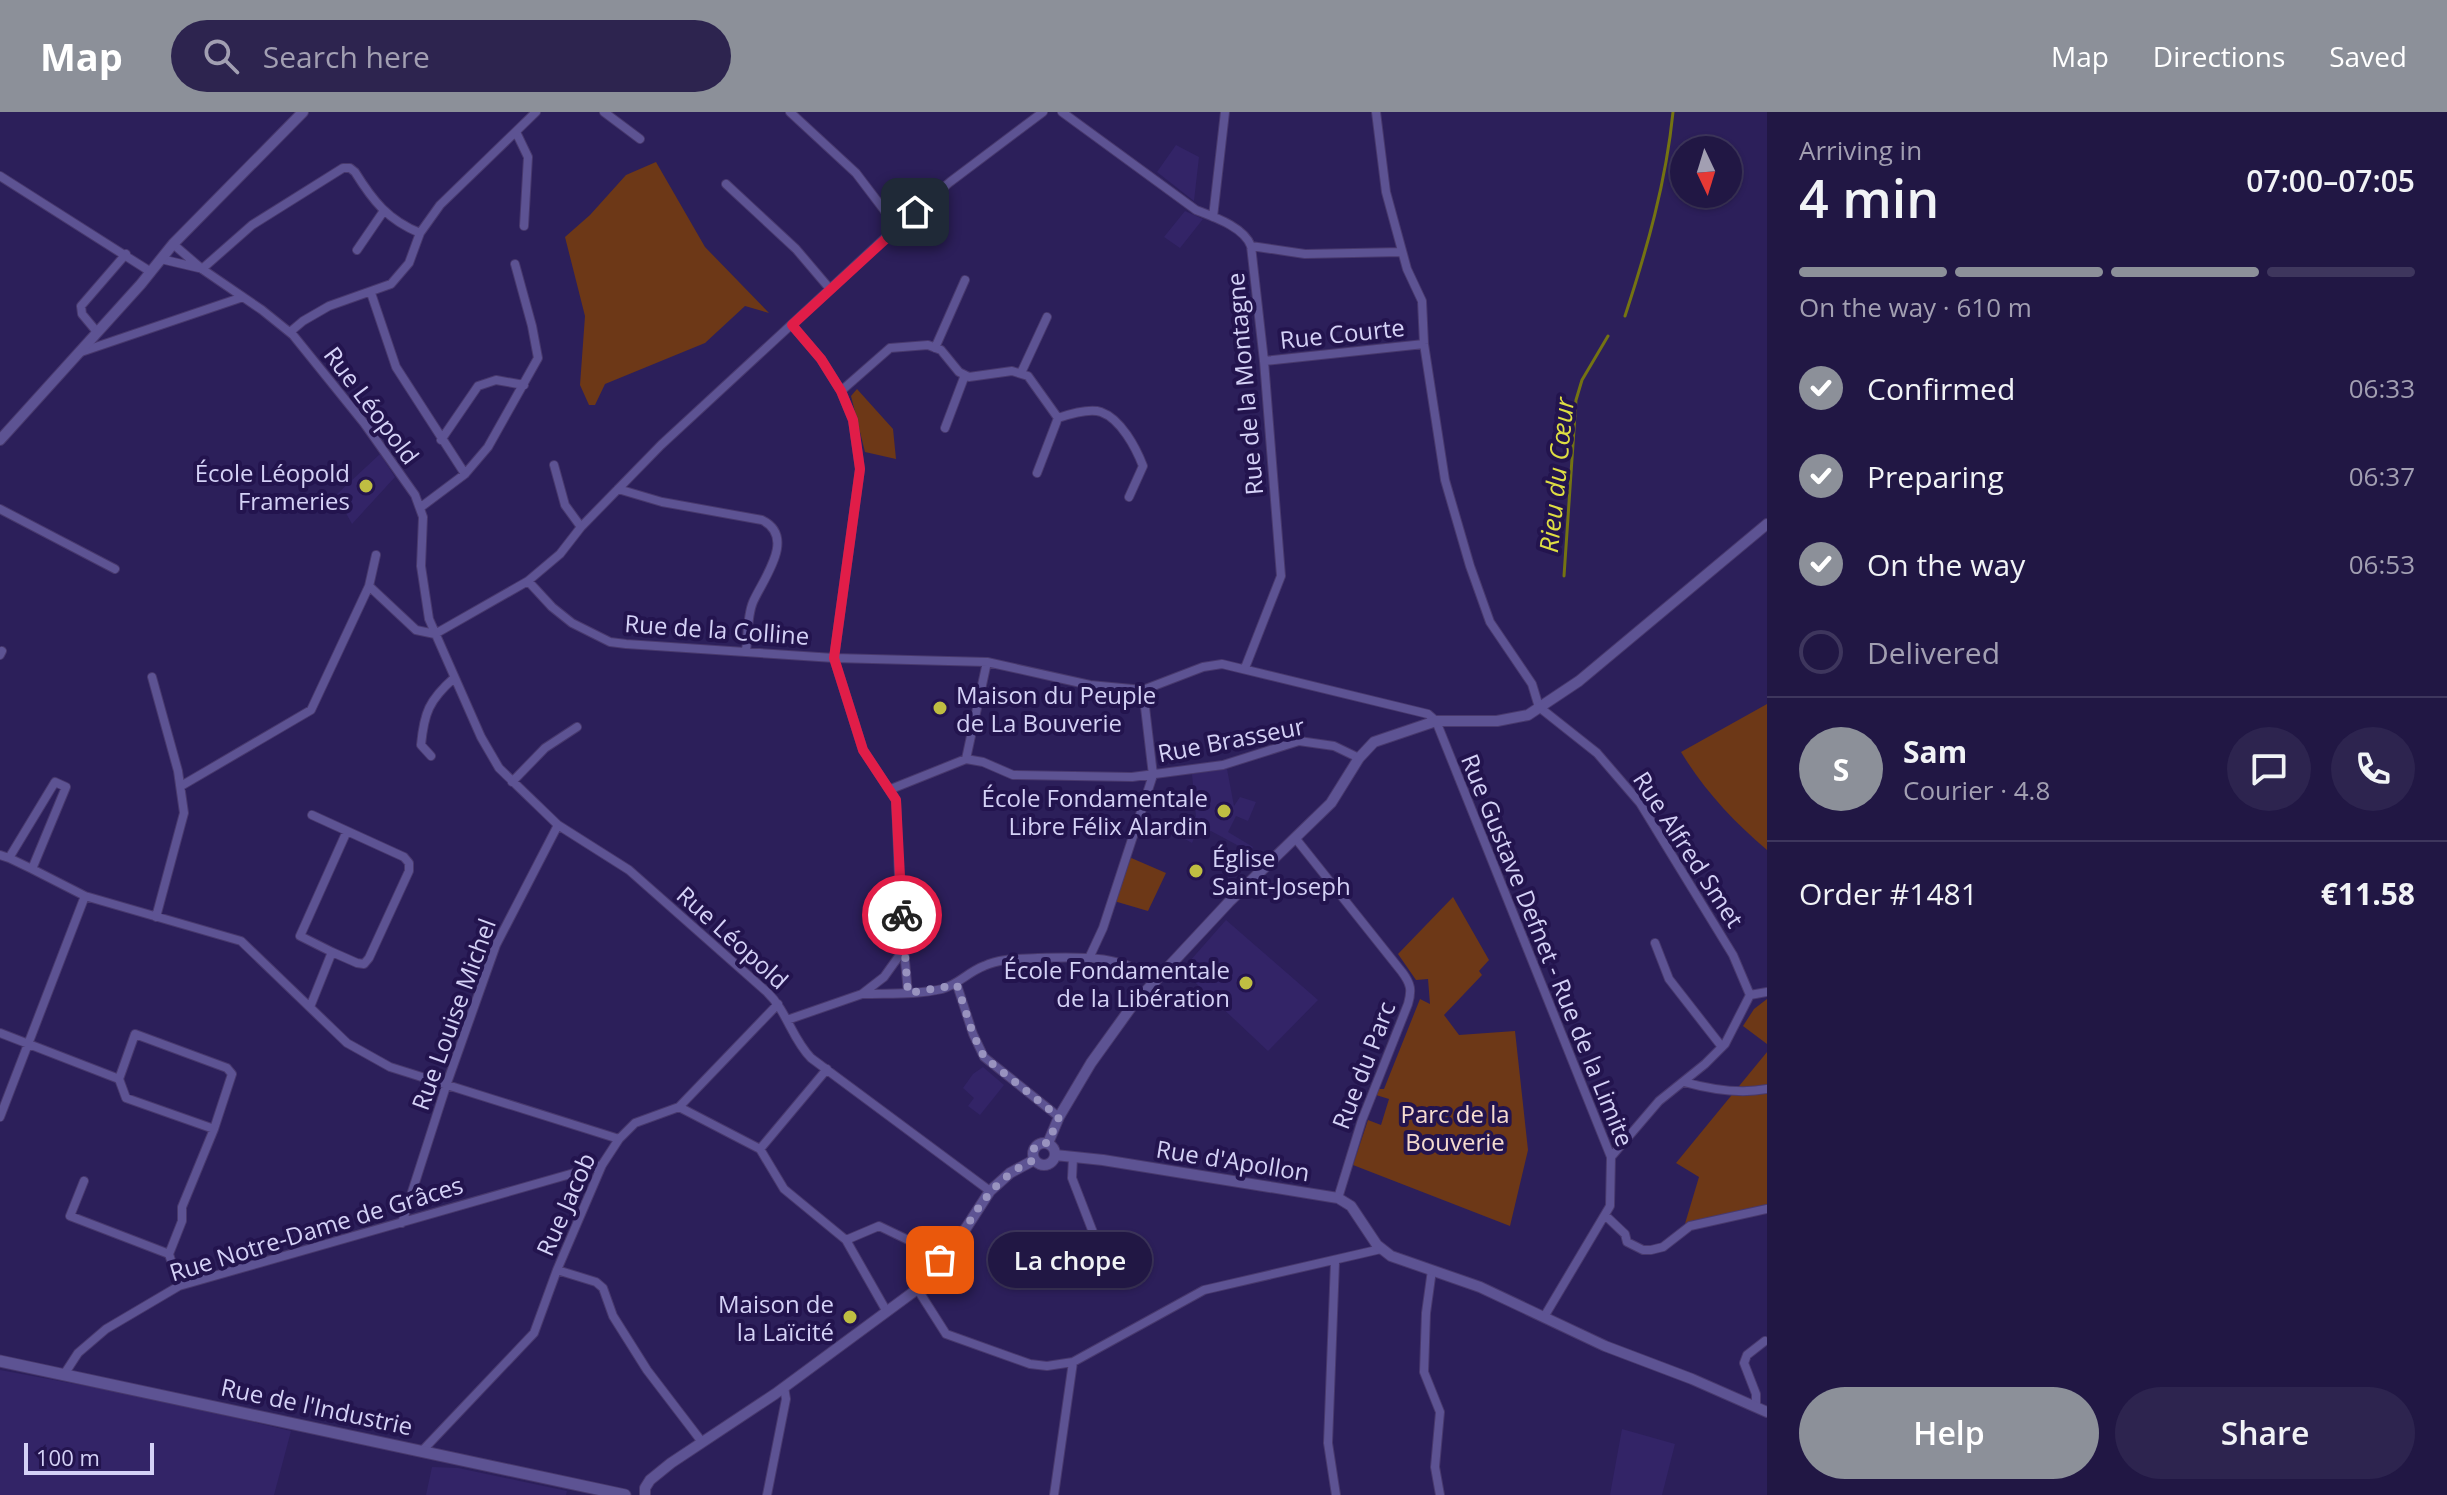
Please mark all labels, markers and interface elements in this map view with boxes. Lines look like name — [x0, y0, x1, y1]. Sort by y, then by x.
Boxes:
search box — [171, 20, 731, 92]
text: Map — [40, 30, 123, 82]
icon: search — [199, 34, 243, 78]
text: Search here — [263, 36, 430, 77]
text: Map — [2051, 37, 2109, 75]
text: Directions — [2153, 37, 2285, 75]
text: Saved — [2329, 37, 2407, 75]
text: Arriving in — [1799, 132, 1922, 168]
north arrow — [1670, 136, 1742, 208]
map controls — [1670, 136, 1742, 208]
text: 07:00–07:05 — [2246, 160, 2415, 201]
text: 4 min — [1799, 162, 1939, 233]
pin — [881, 178, 949, 246]
icon: home — [893, 190, 937, 234]
street label: Rue de la Montagne — [1218, 271, 1270, 497]
text: On the way · 610 m — [1799, 289, 2032, 325]
street label: Rue Courte — [1278, 310, 1406, 356]
street label: Rue Léopold — [317, 339, 427, 471]
icon: check — [1799, 366, 1843, 410]
text: Confirmed — [1867, 368, 2015, 409]
text: 06:33 — [2349, 370, 2415, 406]
water label: Rieu du Cœur — [1530, 394, 1582, 554]
icon: check — [1799, 454, 1843, 498]
place label: École Léopold Frameries — [195, 456, 350, 517]
text: Preparing — [1867, 456, 2004, 497]
text: 06:37 — [2349, 458, 2415, 494]
marker: École Léopold Frameries — [357, 477, 375, 495]
icon: check — [1799, 542, 1843, 586]
text: On the way — [1867, 544, 2025, 585]
text: 06:53 — [2349, 546, 2415, 582]
street label: Rue de la Colline — [623, 606, 811, 652]
text: Delivered — [1867, 632, 2000, 673]
place label: Maison du Peuple de La Bouverie — [956, 678, 1156, 739]
marker: Maison du Peuple de La Bouverie — [931, 699, 949, 717]
street label: Rue Brasseur — [1155, 709, 1307, 769]
button: chat — [2227, 727, 2311, 811]
button: phone — [2331, 727, 2415, 811]
text: Sam — [1903, 731, 1967, 772]
street label: Rue Gustave Defnet - Rue de la Limite — [1454, 749, 1642, 1151]
text: S — [1833, 749, 1849, 790]
street label: Rue Alfred Smet — [1626, 764, 1752, 934]
text: Courier · 4.8 — [1903, 772, 2050, 808]
place label: École Fondamentale Libre Félix Alardin — [982, 781, 1208, 842]
marker: École Fondamentale Libre Félix Alardin — [1215, 802, 1233, 820]
place label: Église Saint-Joseph — [1212, 841, 1351, 902]
marker: Église Saint-Joseph — [1187, 862, 1205, 880]
text: Order #1481 — [1799, 873, 1978, 914]
text: €11.58 — [2321, 873, 2415, 914]
courier — [862, 875, 942, 955]
street label: Rue Léopold — [670, 878, 796, 996]
icon: bike — [880, 893, 924, 937]
street label: Rue Louise Michel — [403, 914, 503, 1114]
place label: École Fondamentale de la Libération — [1004, 953, 1230, 1014]
marker: École Fondamentale de la Libération — [1237, 974, 1255, 992]
street label: Rue du Parc — [1324, 997, 1402, 1133]
park label: Parc de la Bouverie — [1400, 1097, 1510, 1158]
street label: Rue d'Apollon — [1154, 1132, 1312, 1188]
street label: Rue Jacob — [528, 1147, 602, 1261]
street label: Rue Notre-Dame de Grâces — [165, 1168, 467, 1288]
pin — [906, 1226, 974, 1294]
callout: La chope — [988, 1232, 1152, 1288]
icon: bag — [918, 1238, 962, 1282]
text: La chope — [1014, 1242, 1126, 1278]
place label: Maison de la Laïcité — [718, 1287, 834, 1348]
marker: Maison de la Laïcité — [841, 1308, 859, 1326]
street label: Rue de l'Industrie — [218, 1370, 416, 1442]
button: Help — [1799, 1387, 2099, 1479]
button: Share — [2115, 1387, 2415, 1479]
scale bar — [24, 1439, 154, 1475]
text: 100 m — [36, 1442, 100, 1472]

